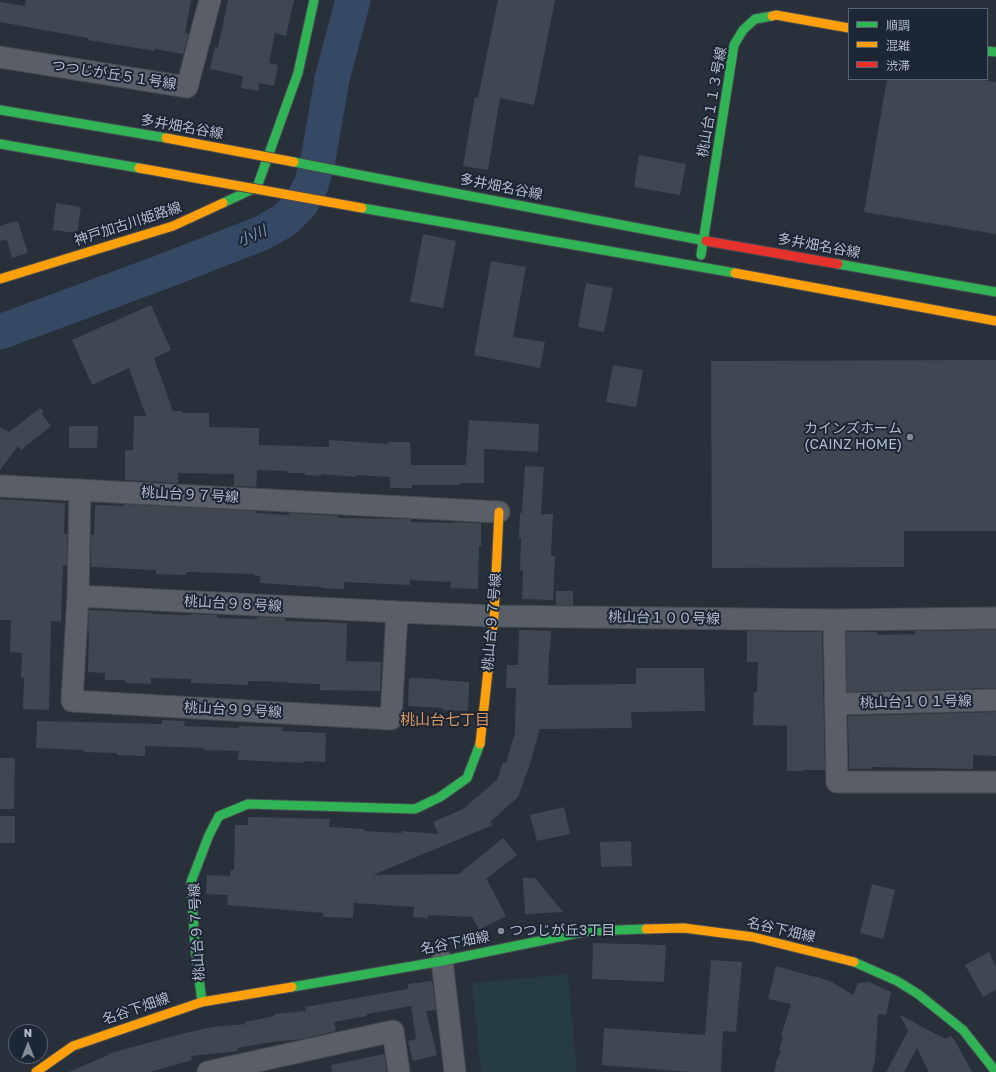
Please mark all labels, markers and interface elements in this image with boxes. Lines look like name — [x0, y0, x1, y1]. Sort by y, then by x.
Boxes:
legend — [848, 8, 988, 80]
text: 順調 — [886, 18, 910, 33]
text: 混雑 — [886, 38, 910, 53]
street label: 桃山台１１３号線 — [694, 45, 730, 159]
street label: つつじが丘５１号線 — [50, 57, 178, 93]
text: 渋滞 — [886, 58, 910, 73]
street label: 多井畑名谷線 — [139, 111, 225, 143]
street label: 多井畑名谷線 — [458, 171, 544, 203]
street label: 神戸加古川姫路線 — [72, 199, 184, 249]
water label: 小川 — [235, 222, 269, 250]
street label: 多井畑名谷線 — [776, 230, 862, 262]
place label: カインズホーム (CAINZ HOME) — [804, 421, 902, 454]
marker: カインズホーム (CAINZ HOME) — [905, 432, 915, 442]
street label: 桃山台９７号線 — [141, 484, 239, 506]
street label: 桃山台９７号線 — [479, 572, 505, 672]
street label: 桃山台９８号線 — [184, 593, 282, 615]
street label: 桃山台１００号線 — [608, 609, 720, 627]
street label: 桃山台１０１号線 — [860, 693, 972, 711]
street label: 桃山台９９号線 — [184, 699, 282, 721]
district label: 桃山台七丁目 — [400, 711, 490, 729]
street label: 桃山台９７号線 — [186, 883, 208, 981]
street label: 名谷下畑線 — [745, 914, 817, 946]
place label: つつじが丘3丁目 — [509, 923, 615, 939]
marker: つつじが丘3丁目 — [496, 926, 506, 936]
street label: 名谷下畑線 — [419, 928, 491, 958]
street label: 名谷下畑線 — [100, 990, 172, 1028]
north arrow — [8, 1024, 48, 1064]
text: N — [24, 1026, 32, 1039]

